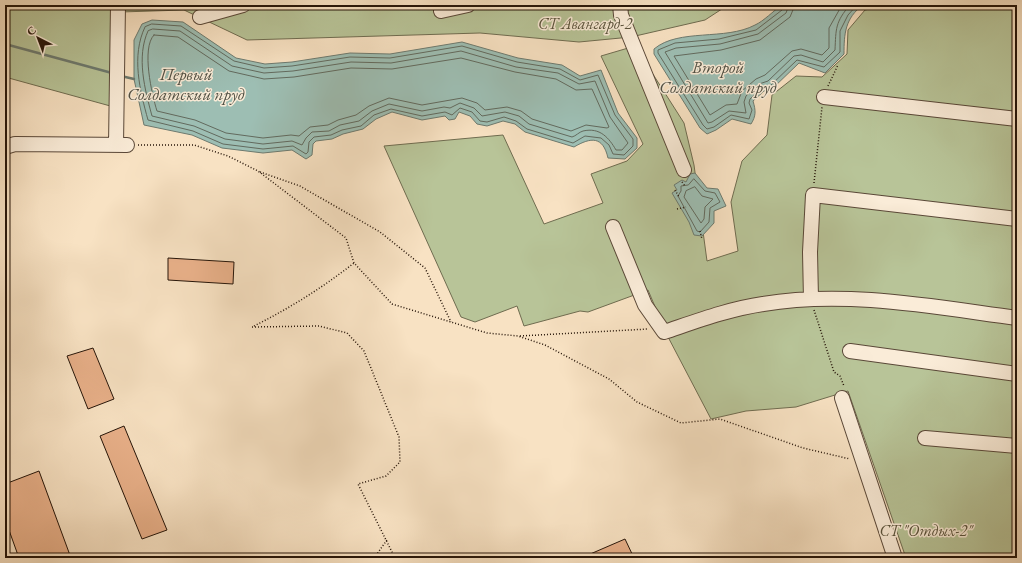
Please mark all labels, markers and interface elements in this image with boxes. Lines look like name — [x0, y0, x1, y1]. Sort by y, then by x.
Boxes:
park label: СТ Авангард-2 — [538, 13, 633, 34]
north arrow — [18, 18, 58, 58]
text: С — [24, 23, 39, 38]
water label: Второй Солдатский пруд — [659, 56, 777, 98]
water label: Первый Солдатский пруд — [127, 63, 245, 105]
park label: СТ "Отдых-2" — [880, 520, 974, 541]

